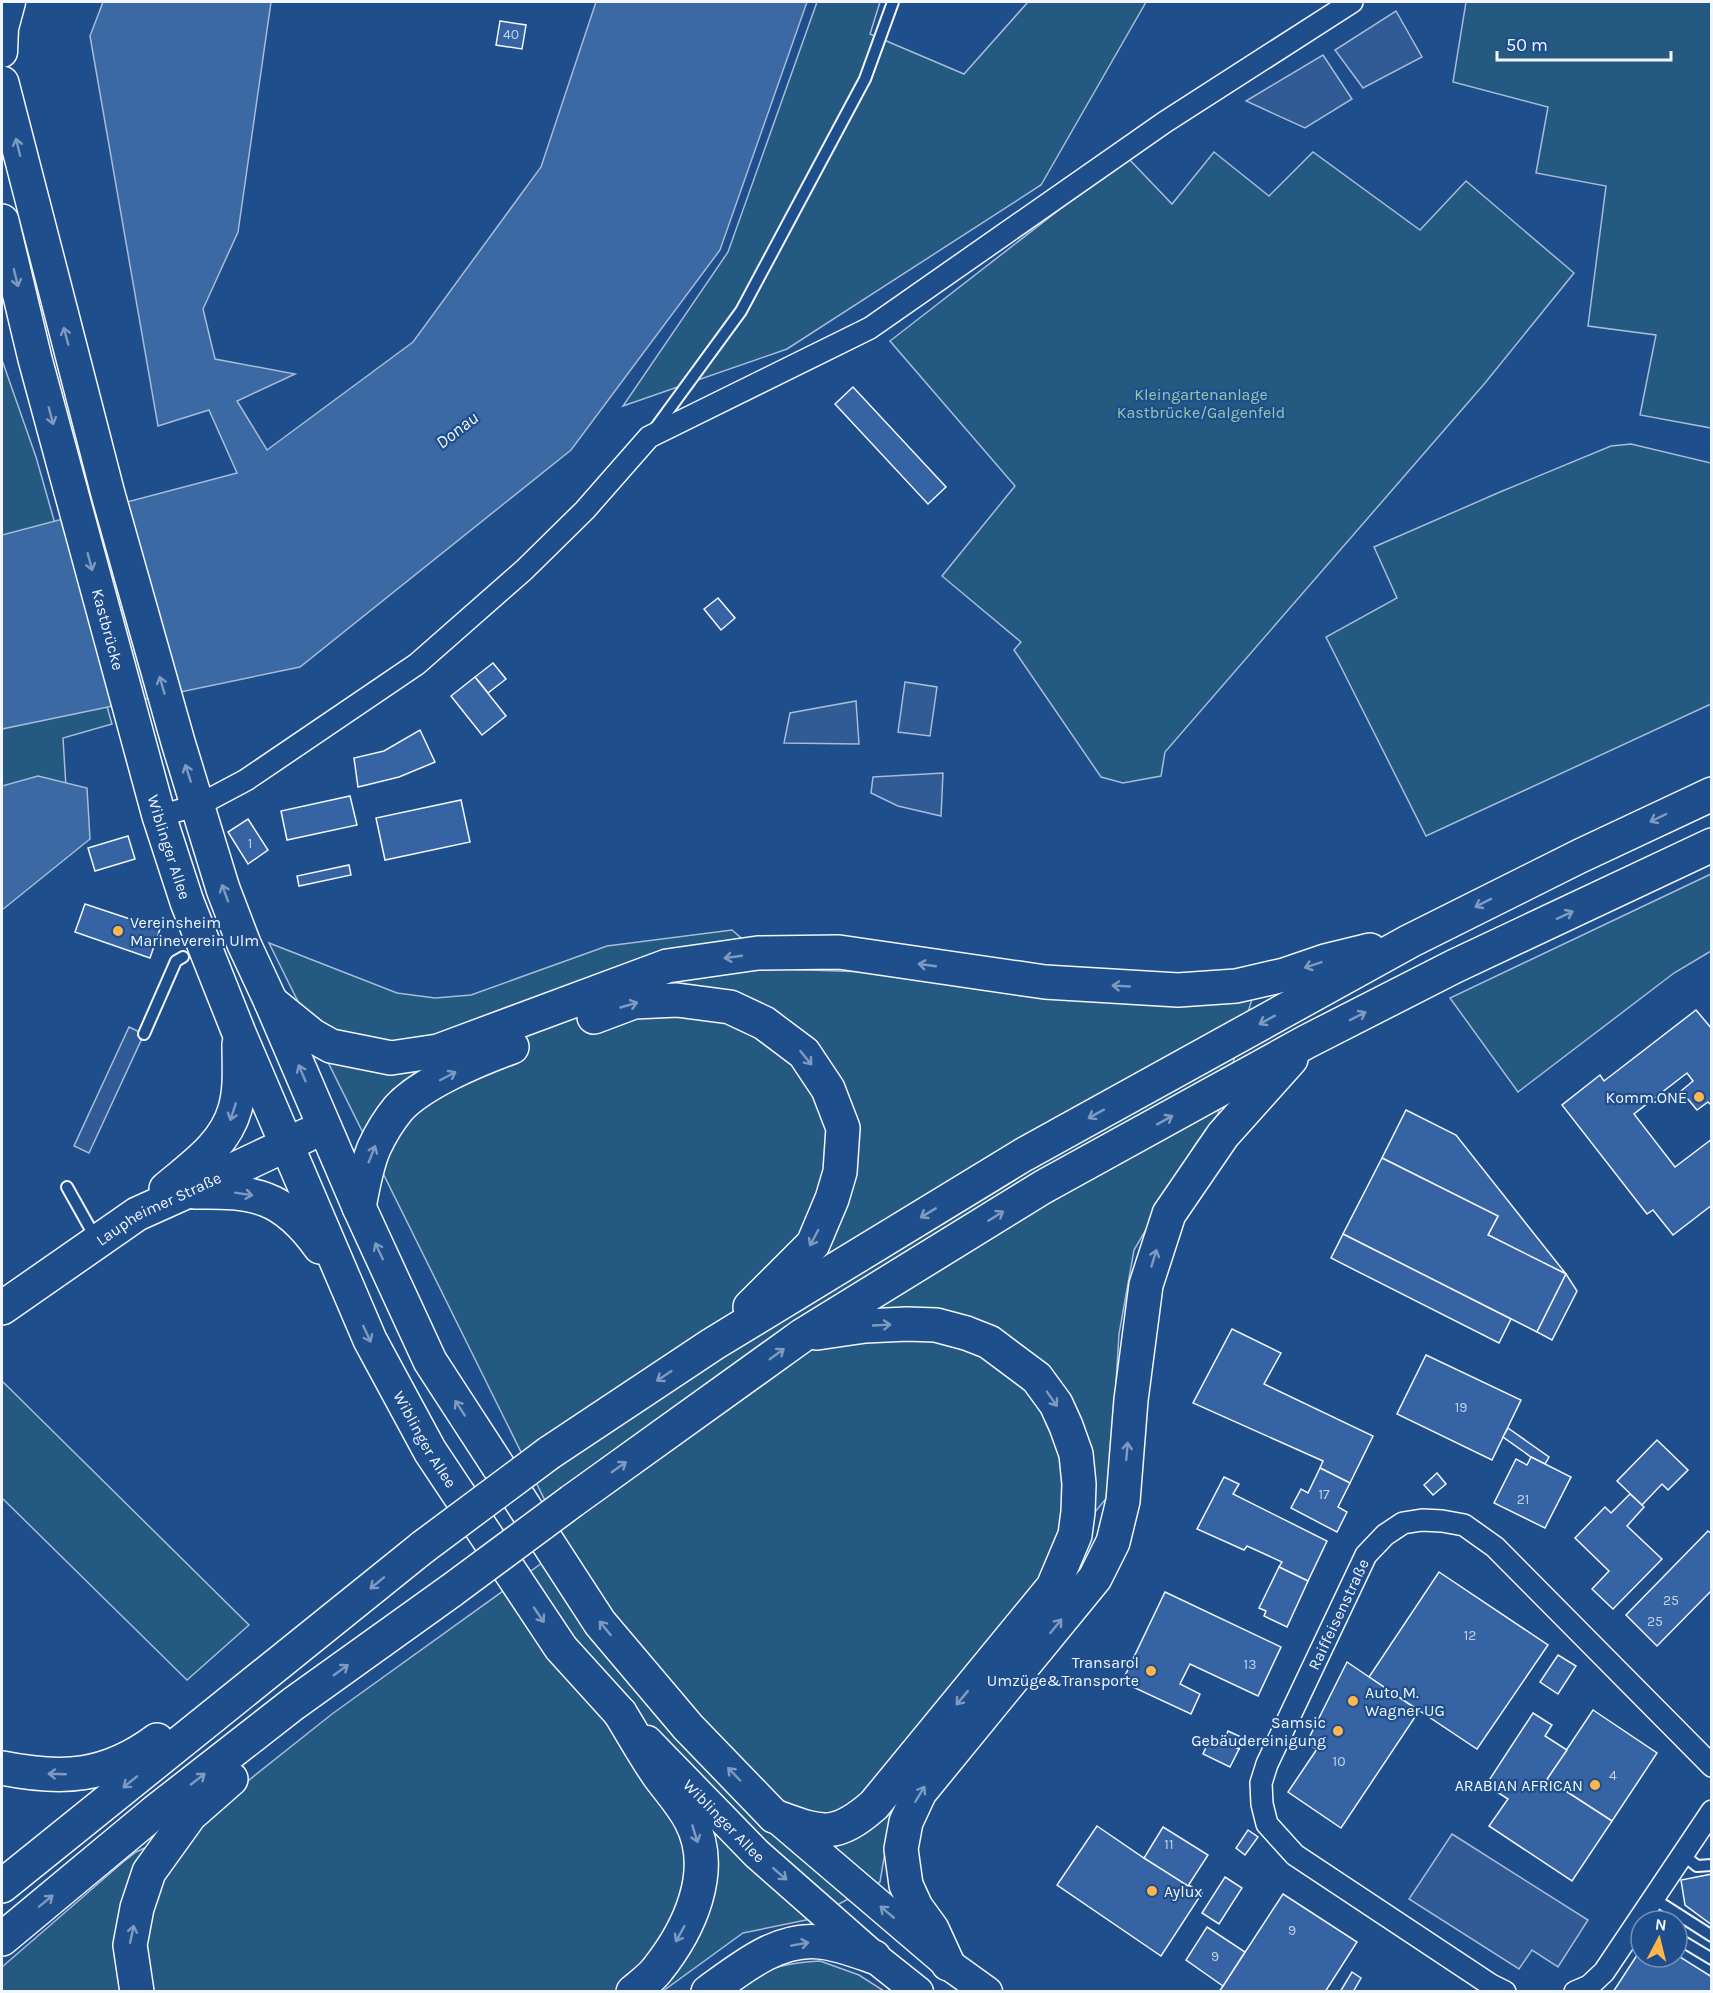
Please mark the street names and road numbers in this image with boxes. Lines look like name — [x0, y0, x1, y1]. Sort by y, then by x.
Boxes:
street label: Kastbrücke — [88, 587, 128, 672]
street label: Wiblinger Allee — [144, 793, 195, 902]
street label: Laupheimer Straße — [92, 1168, 224, 1250]
street label: Wiblinger Allee — [389, 1388, 461, 1491]
street label: Raiffeisenstraße — [1304, 1556, 1373, 1673]
street label: Wiblinger Allee — [679, 1775, 769, 1867]

